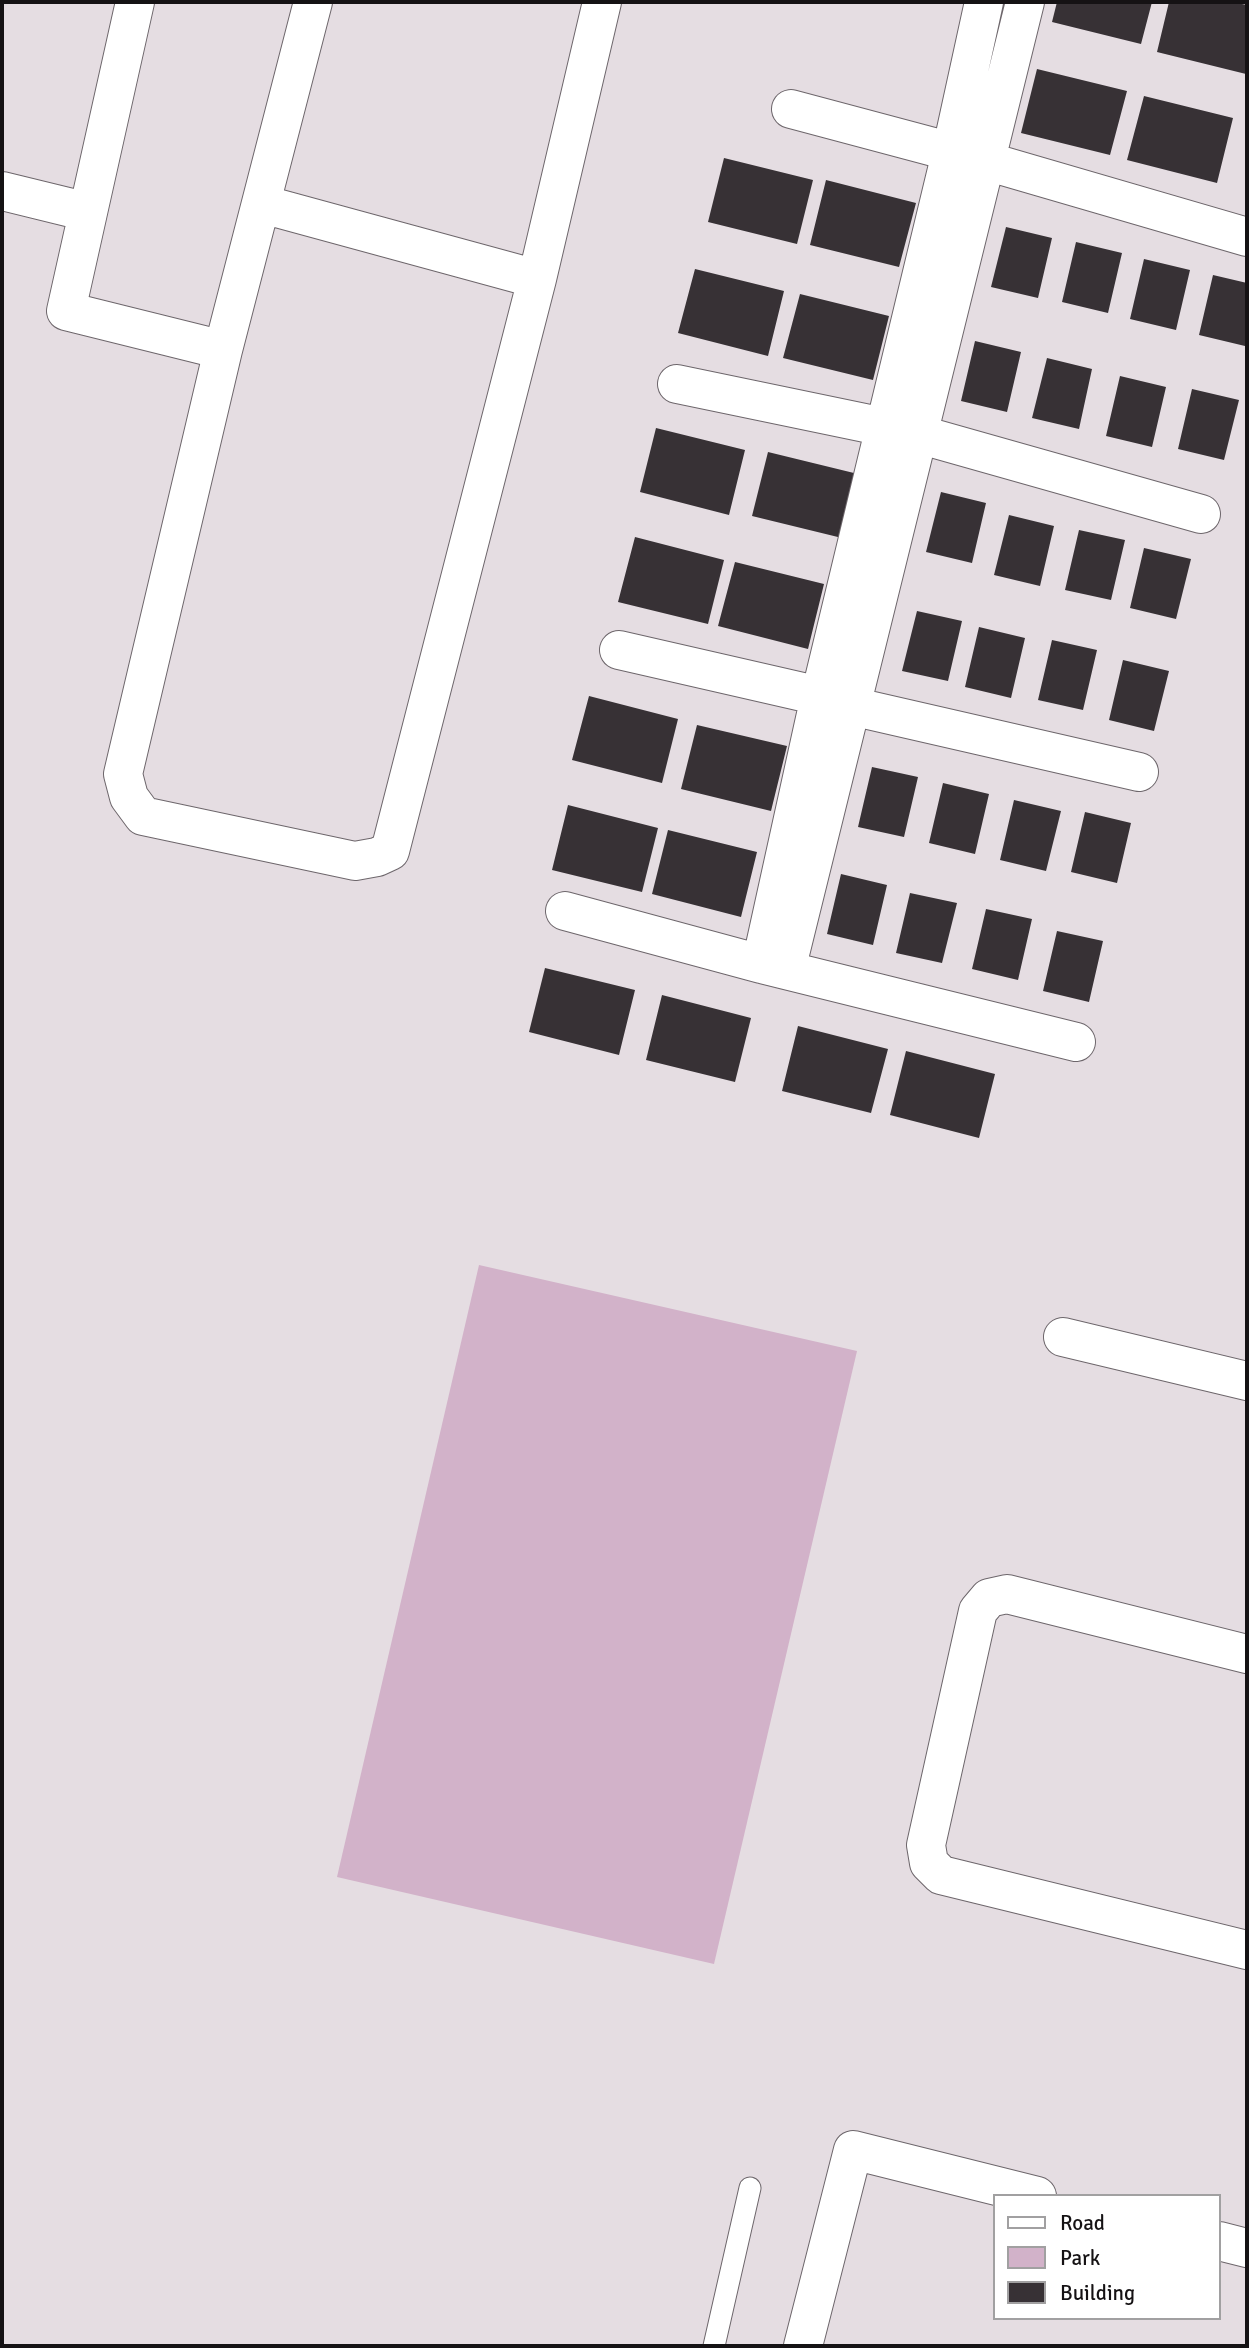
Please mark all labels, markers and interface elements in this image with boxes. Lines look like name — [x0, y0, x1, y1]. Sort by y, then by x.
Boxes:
legend — [993, 2194, 1221, 2320]
text: Road — [1060, 2210, 1105, 2236]
text: Park — [1060, 2245, 1100, 2271]
text: Building — [1060, 2280, 1135, 2306]

